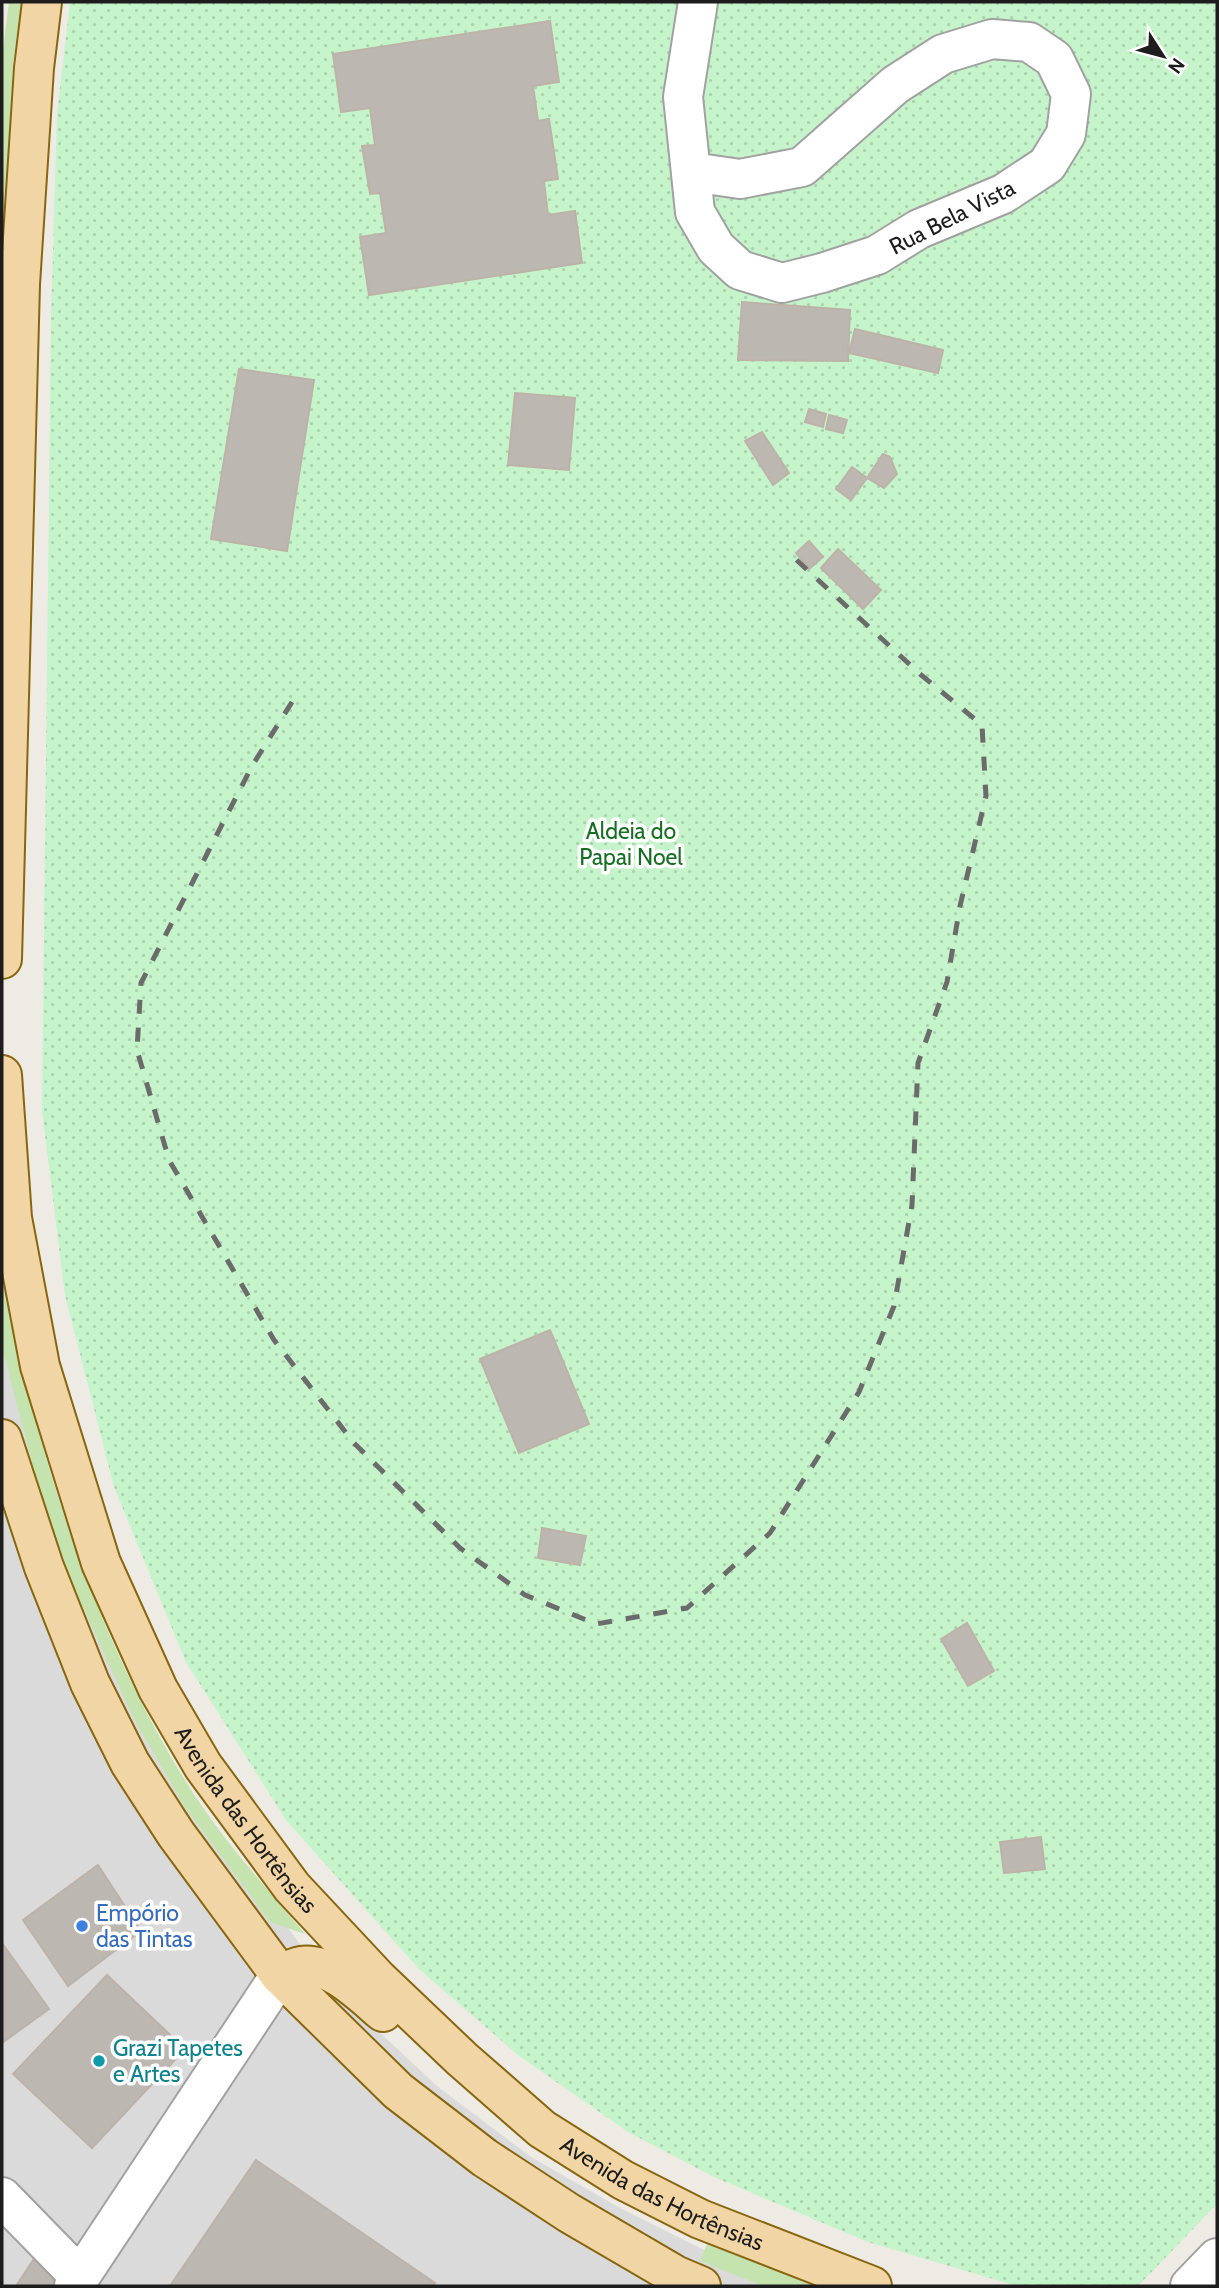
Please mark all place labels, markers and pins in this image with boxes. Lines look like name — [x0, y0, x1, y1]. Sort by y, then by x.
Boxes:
place label: Empório das Tintas — [96, 1899, 192, 1953]
marker: Empório das Tintas — [74, 1918, 90, 1934]
place label: Grazi Tapetes e Artes — [113, 2034, 243, 2088]
marker: Grazi Tapetes e Artes — [91, 2053, 107, 2069]

